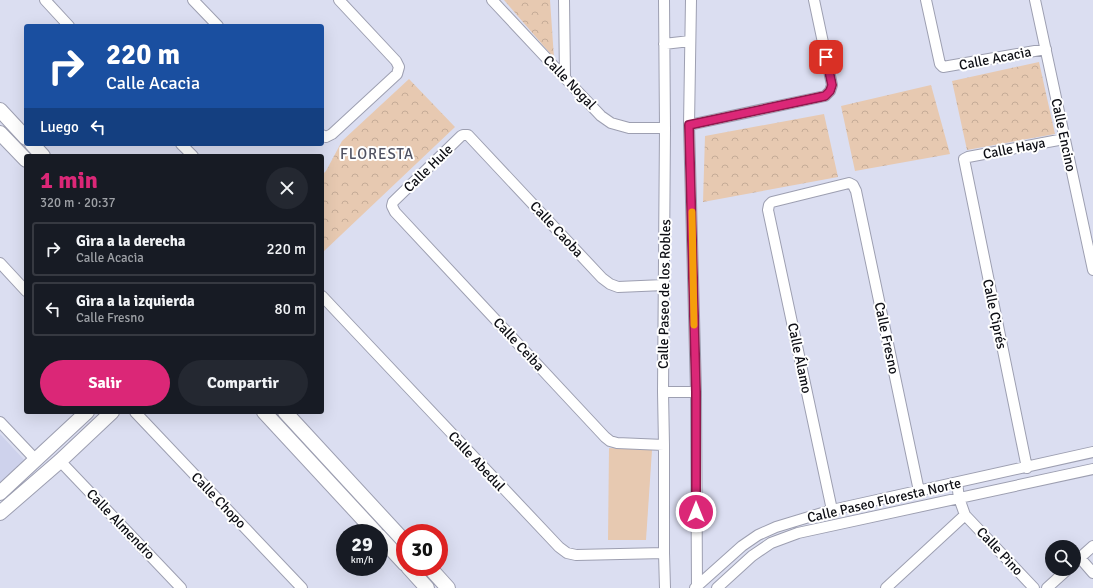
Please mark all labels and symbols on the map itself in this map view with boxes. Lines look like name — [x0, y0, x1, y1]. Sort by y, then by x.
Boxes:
pin — [809, 40, 843, 74]
street label: Calle Acacia — [958, 43, 1033, 74]
street label: Calle Nogal — [540, 52, 600, 113]
street label: Calle Encino — [1047, 97, 1080, 173]
street label: Calle Haya — [981, 134, 1047, 163]
street label: Calle Hule — [400, 141, 456, 196]
district label: FLORESTA — [340, 145, 414, 163]
street label: Calle Caoba — [526, 198, 587, 261]
street label: Calle Paseo de los Robles — [655, 219, 674, 369]
street label: Calle Ciprés — [979, 278, 1010, 351]
street label: Calle Fresno — [871, 300, 902, 376]
street label: Calle Ceiba — [490, 314, 548, 375]
street label: Calle Álamo — [784, 321, 815, 395]
street label: Calle Abedul — [445, 428, 509, 495]
street label: Calle Chopo — [188, 469, 250, 532]
street label: Calle Paseo Floresta Norte — [806, 475, 963, 526]
street label: Calle Almendro — [83, 486, 158, 563]
position arrow — [675, 491, 717, 533]
speed limit sign: 30 — [396, 524, 448, 576]
street label: Calle Pino — [973, 524, 1026, 579]

